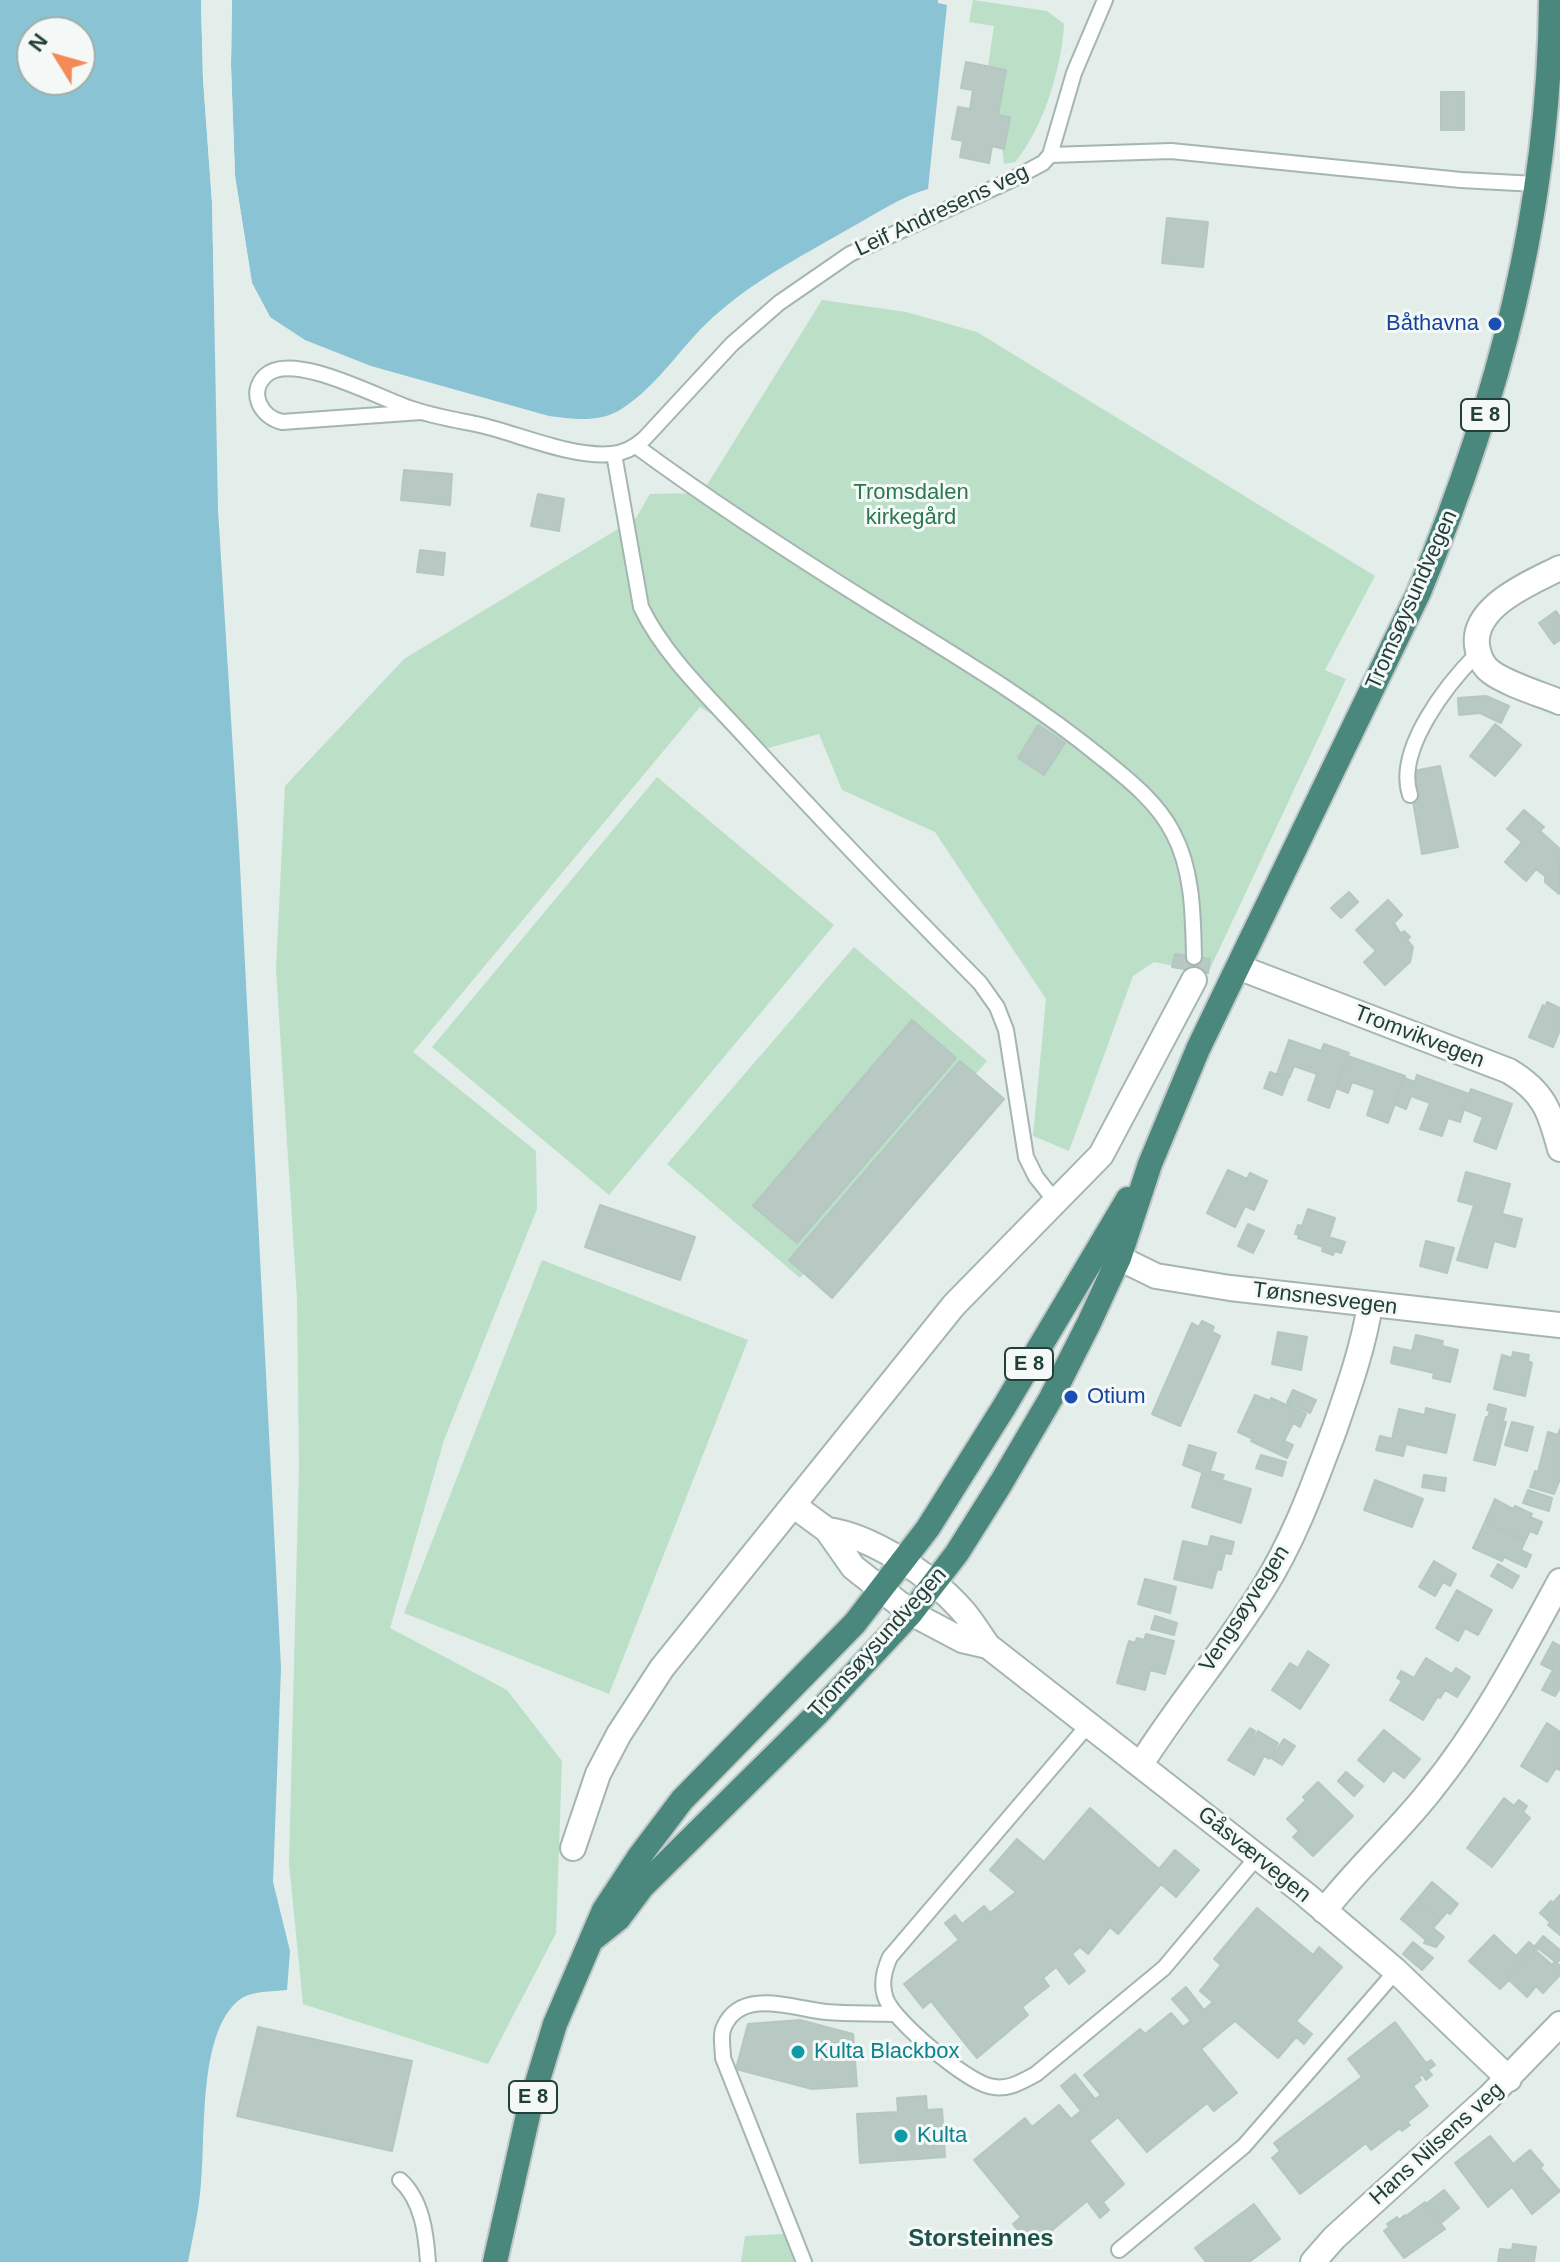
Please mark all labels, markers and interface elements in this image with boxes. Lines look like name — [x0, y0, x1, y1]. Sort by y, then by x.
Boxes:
north arrow — [16, 16, 96, 96]
text: N — [23, 29, 53, 56]
street label: Leif Andresens veg — [851, 159, 1033, 263]
place label: Båthavna — [1386, 311, 1479, 337]
marker: Båthavna — [1486, 315, 1504, 333]
road number: E 8 — [1461, 399, 1509, 431]
park label: Tromsdalen kirkegård — [853, 480, 969, 532]
street label: Tromsøysundvegen — [1361, 506, 1463, 694]
street label: Tromvikvegen — [1350, 1000, 1488, 1074]
street label: Tønsnesvegen — [1251, 1277, 1399, 1321]
road number: E 8 — [1005, 1348, 1053, 1380]
place label: Otium — [1087, 1384, 1146, 1410]
marker: Otium — [1062, 1388, 1080, 1406]
street label: Vengsøyvegen — [1194, 1541, 1296, 1677]
street label: Tromsøysundvegen — [803, 1562, 953, 1724]
street label: Gåsværvegen — [1192, 1801, 1316, 1909]
place label: Kulta Blackbox — [814, 2039, 960, 2065]
marker: Kulta Blackbox — [789, 2043, 807, 2061]
street label: Hans Nilsens veg — [1365, 2077, 1509, 2211]
road number: E 8 — [509, 2081, 557, 2113]
place label: Kulta — [917, 2123, 967, 2149]
marker: Kulta — [892, 2127, 910, 2145]
district label: Storsteinnes — [908, 2225, 1054, 2253]

